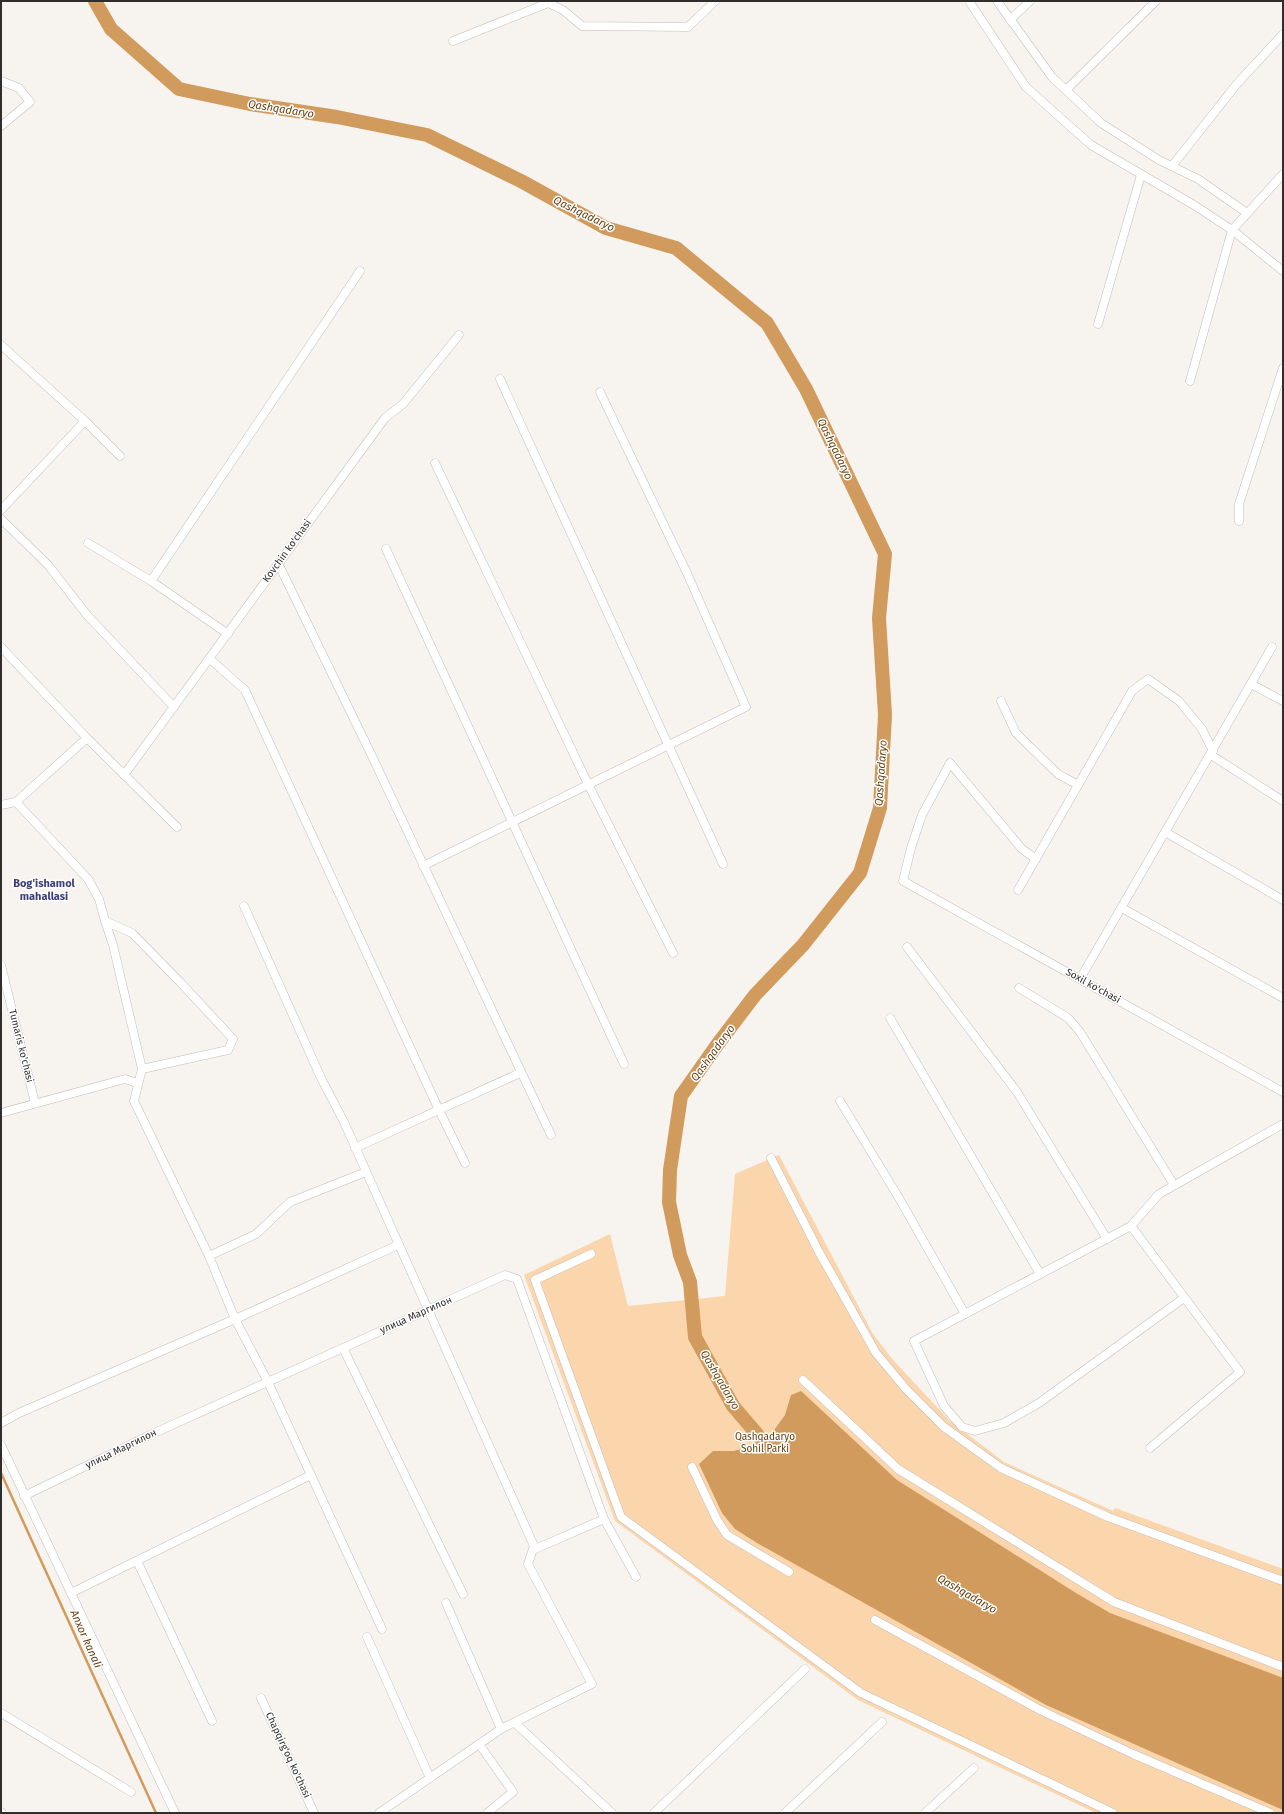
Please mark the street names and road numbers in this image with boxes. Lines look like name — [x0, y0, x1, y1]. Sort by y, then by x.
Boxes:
street label: Kovchin ko'chasi — [260, 517, 314, 585]
street label: Soxil ko'chasi — [1064, 966, 1123, 1006]
street label: Tumaris ko'chasi — [6, 1008, 36, 1084]
street label: улица Маргилон — [378, 1294, 454, 1336]
street label: улица Маргилон — [84, 1427, 158, 1471]
street label: Chapqirg'oq ko'chasi — [263, 1710, 313, 1800]

